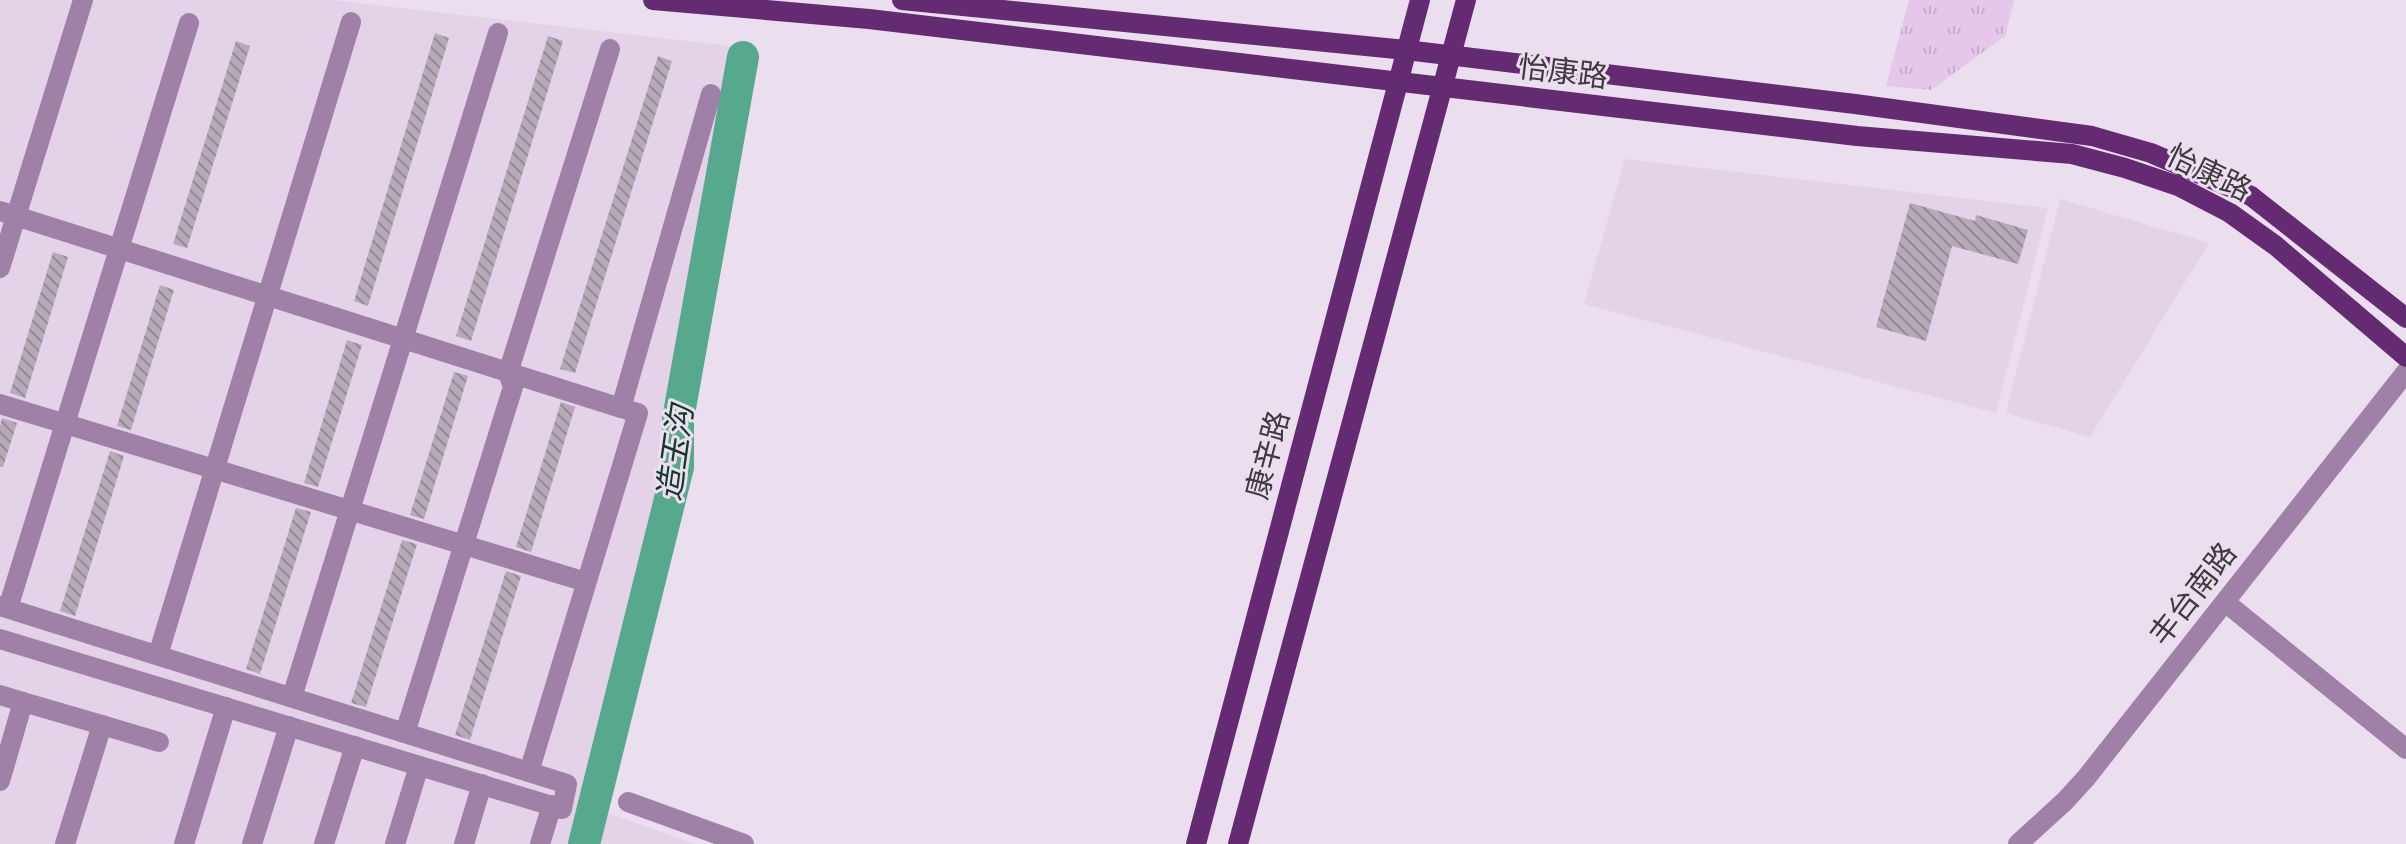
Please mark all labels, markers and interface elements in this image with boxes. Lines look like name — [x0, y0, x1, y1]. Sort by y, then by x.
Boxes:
street label: 怡康路 — [1515, 45, 1610, 101]
street label: 怡康路 — [2158, 133, 2259, 214]
water label: 造玉沟 — [646, 399, 708, 504]
street label: 康辛路 — [1235, 406, 1303, 505]
street label: 丰台南路 — [2139, 533, 2249, 656]

